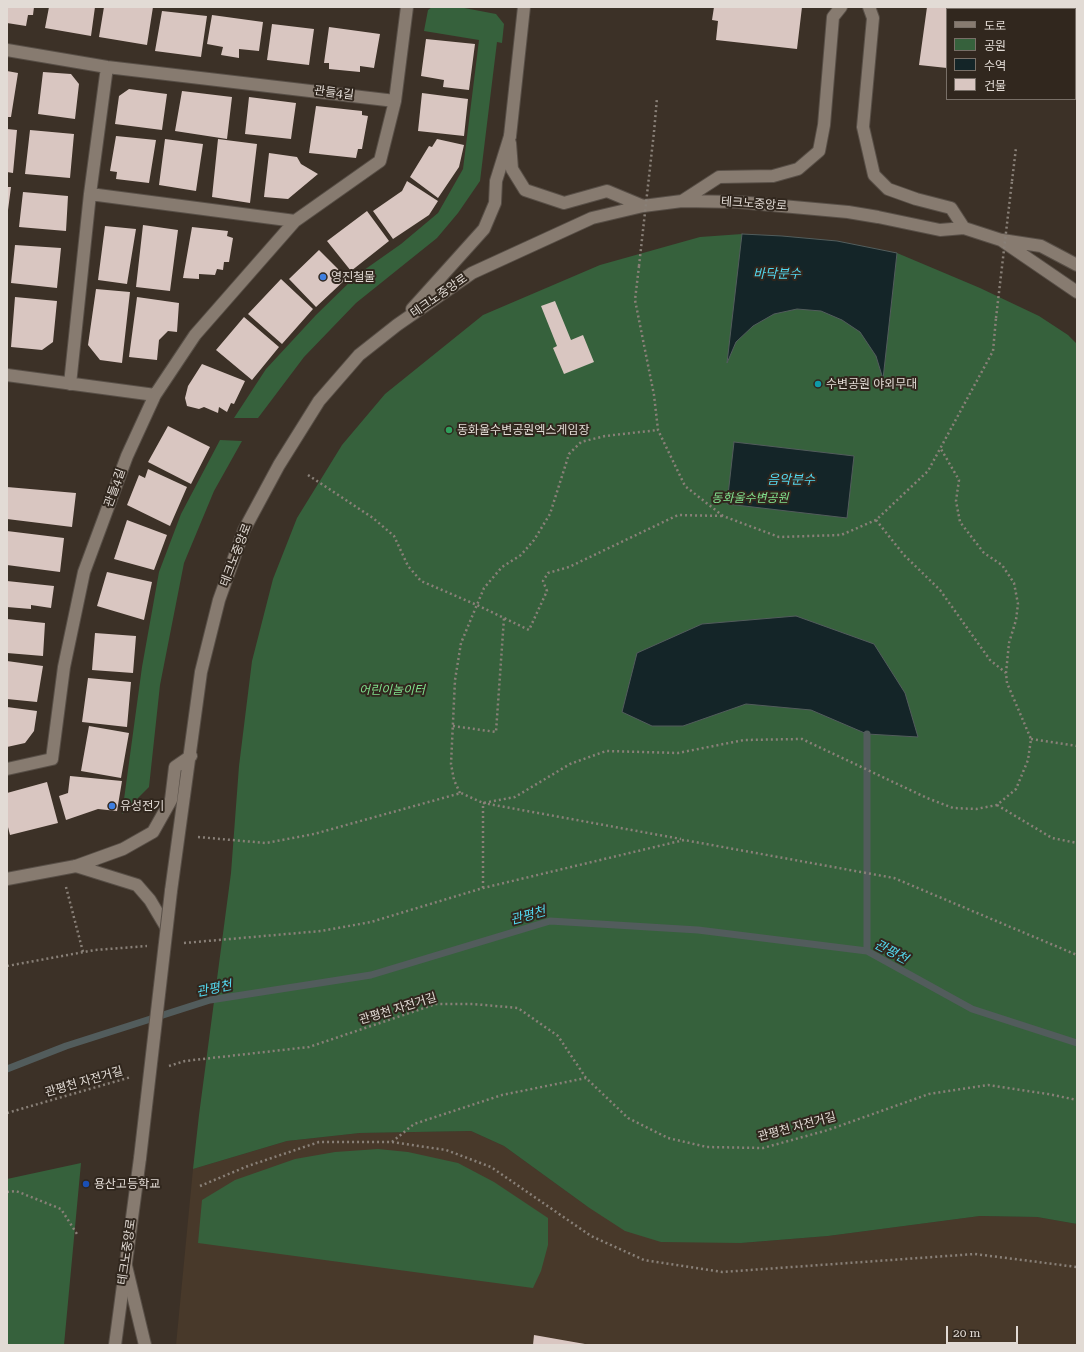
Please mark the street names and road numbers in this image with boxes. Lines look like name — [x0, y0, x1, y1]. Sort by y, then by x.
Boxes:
street label: 관들4길 — [313, 83, 355, 103]
street label: 테크노중앙로 — [720, 195, 788, 213]
street label: 테크노중앙로 — [408, 271, 470, 321]
street label: 관들4길 — [101, 467, 129, 509]
street label: 테크노중앙로 — [217, 521, 255, 589]
street label: 관평천 자전거길 — [357, 990, 439, 1028]
street label: 관평천 자전거길 — [43, 1064, 125, 1100]
street label: 관평천 자전거길 — [756, 1110, 838, 1144]
street label: 테크노중앙로 — [115, 1218, 139, 1286]

